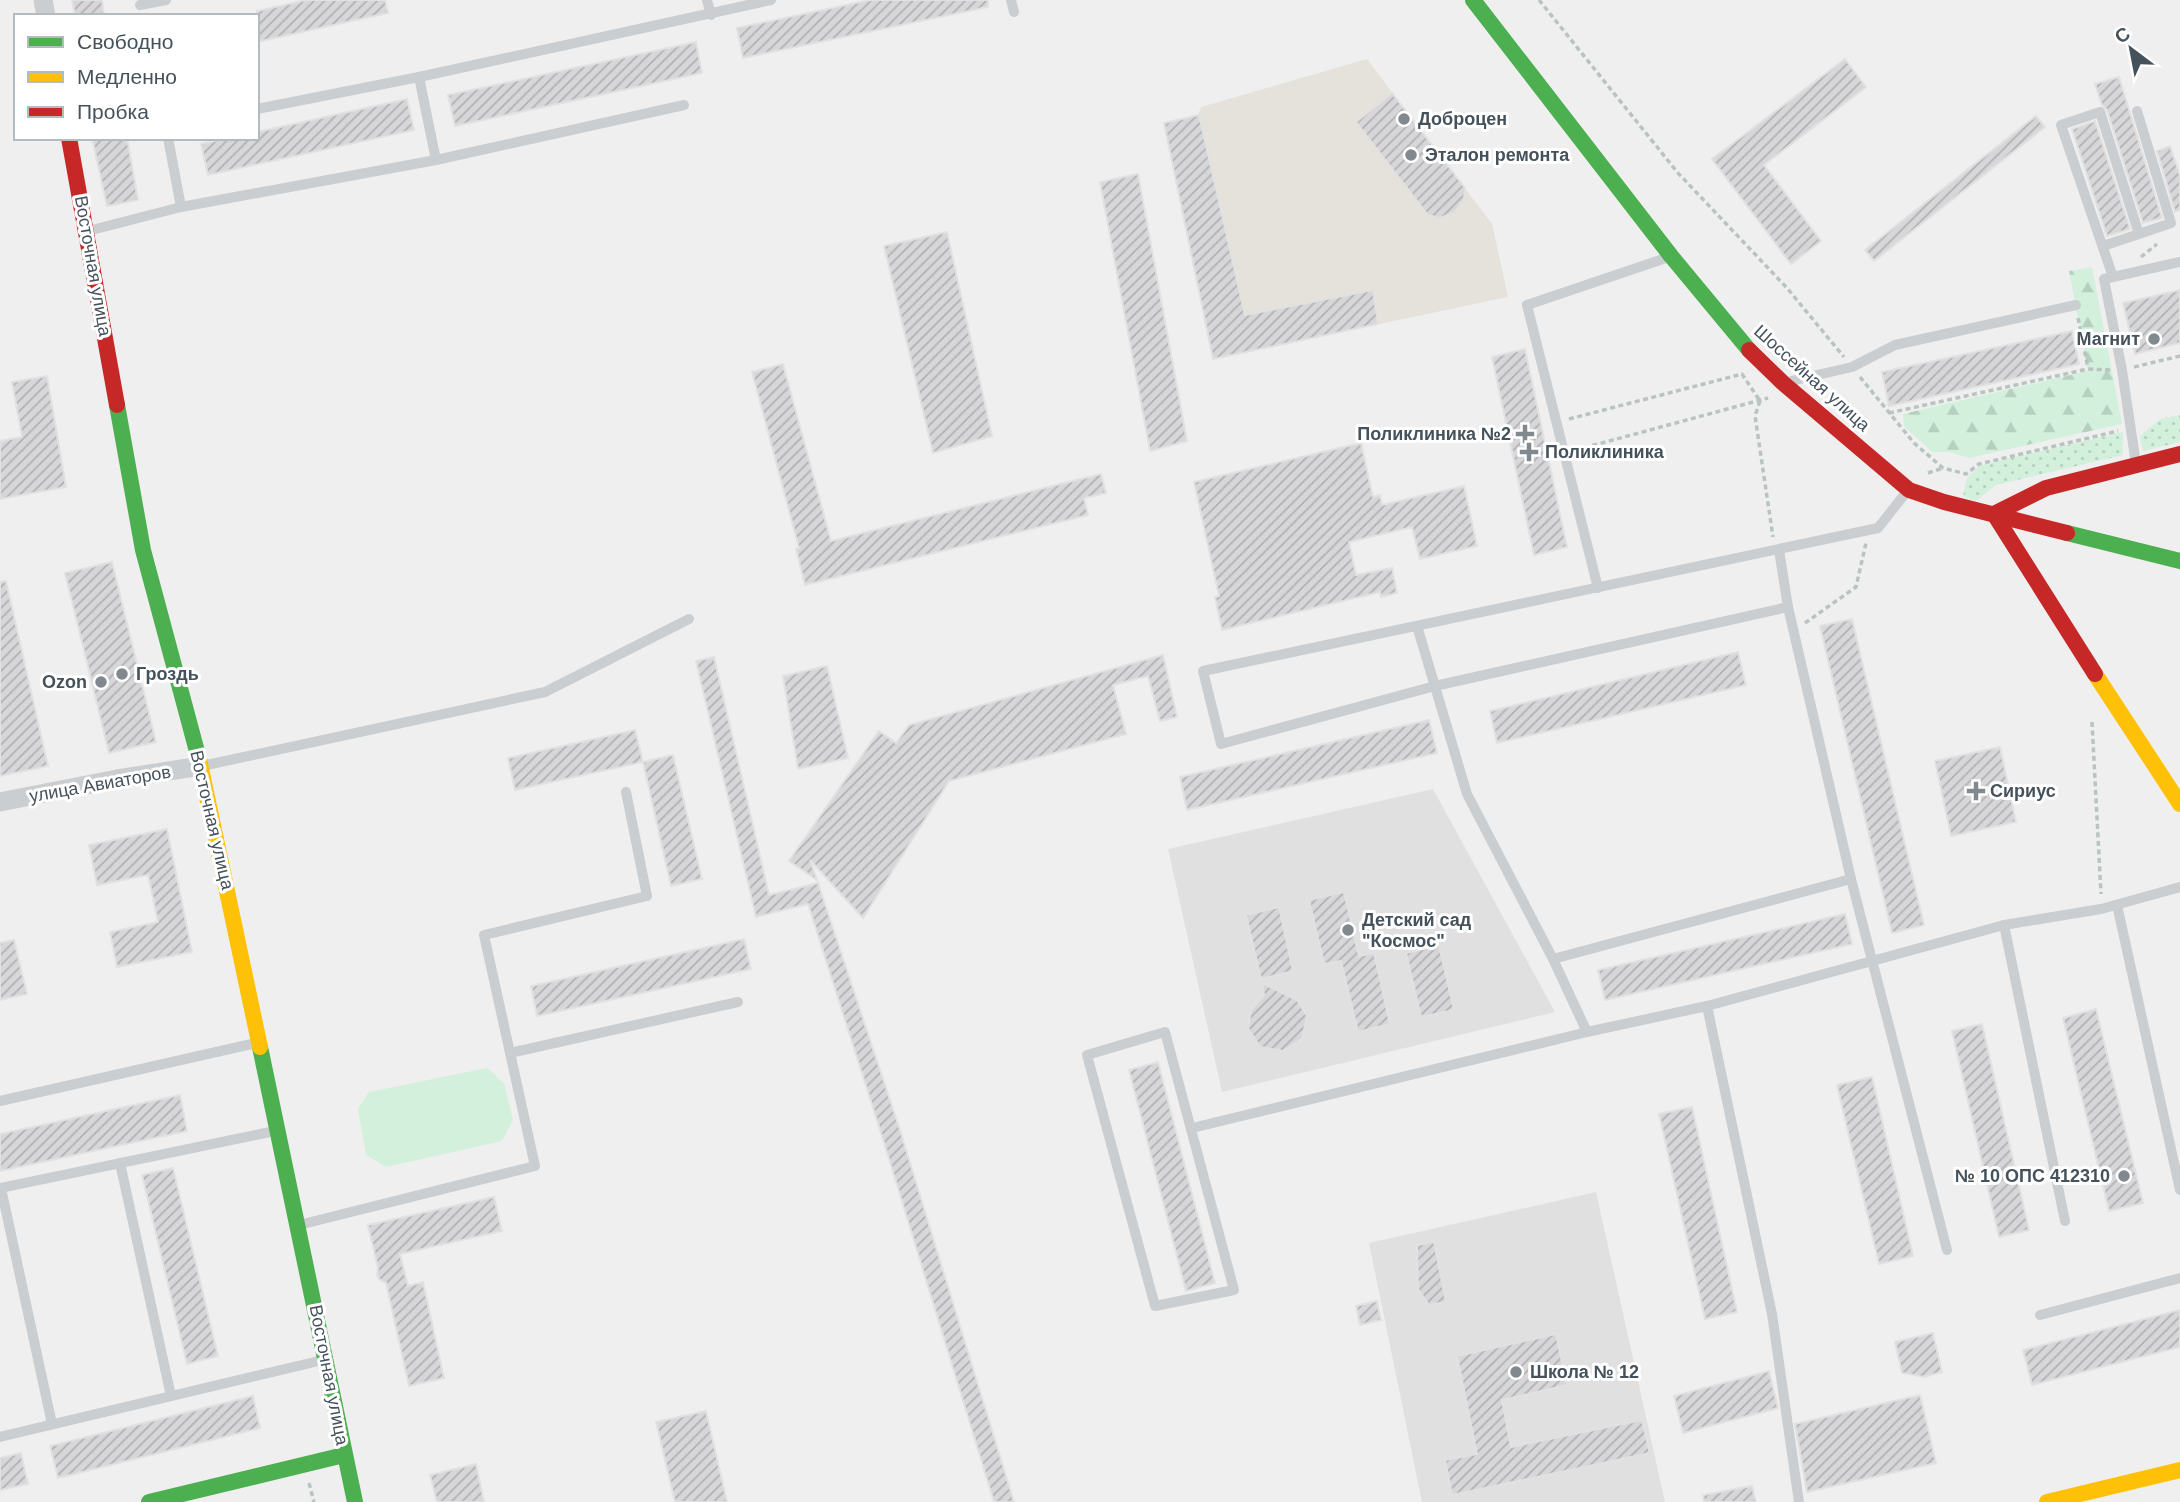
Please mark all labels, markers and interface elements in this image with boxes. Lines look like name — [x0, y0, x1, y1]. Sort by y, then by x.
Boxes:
legend — [14, 14, 259, 140]
north arrow — [2096, 14, 2166, 84]
text: С — [2111, 22, 2134, 48]
text: Свободно — [77, 30, 174, 53]
text: Медленно — [77, 65, 177, 88]
text: Пробка — [77, 100, 149, 123]
place label: Доброцен — [1418, 109, 1507, 129]
marker: Доброцен — [1396, 111, 1412, 127]
place label: Эталон ремонта — [1425, 145, 1570, 165]
marker: Эталон ремонта — [1403, 147, 1419, 163]
street label: Восточная улица — [71, 194, 115, 339]
street label: Шоссейная улица — [1750, 321, 1875, 436]
place label: Магнит — [2077, 329, 2140, 349]
marker: Магнит — [2146, 331, 2162, 347]
place label: Поликлиника №2 — [1357, 424, 1511, 444]
marker: Поликлиника №2 — [1517, 426, 1533, 442]
marker: Поликлиника — [1519, 442, 1539, 462]
place label: Поликлиника — [1545, 442, 1665, 462]
place label: Гроздь — [136, 664, 199, 684]
marker: Гроздь — [114, 666, 130, 682]
place label: Ozon — [42, 672, 87, 692]
marker: Ozon — [93, 674, 109, 690]
street label: Восточная улица — [186, 748, 238, 893]
street label: улица Авиаторов — [28, 762, 172, 806]
place label: Сириус — [1990, 781, 2056, 801]
marker: Сириус — [1968, 783, 1984, 799]
place label: Детский сад "Космос" — [1362, 910, 1472, 951]
marker: Детский сад "Космос" — [1340, 922, 1356, 938]
place label: № 10 ОПС 412310 — [1955, 1166, 2110, 1186]
marker: № 10 ОПС 412310 — [2116, 1168, 2132, 1184]
street label: Восточная улица — [306, 1303, 353, 1448]
place label: Школа № 12 — [1530, 1362, 1639, 1382]
marker: Школа № 12 — [1508, 1364, 1524, 1380]

